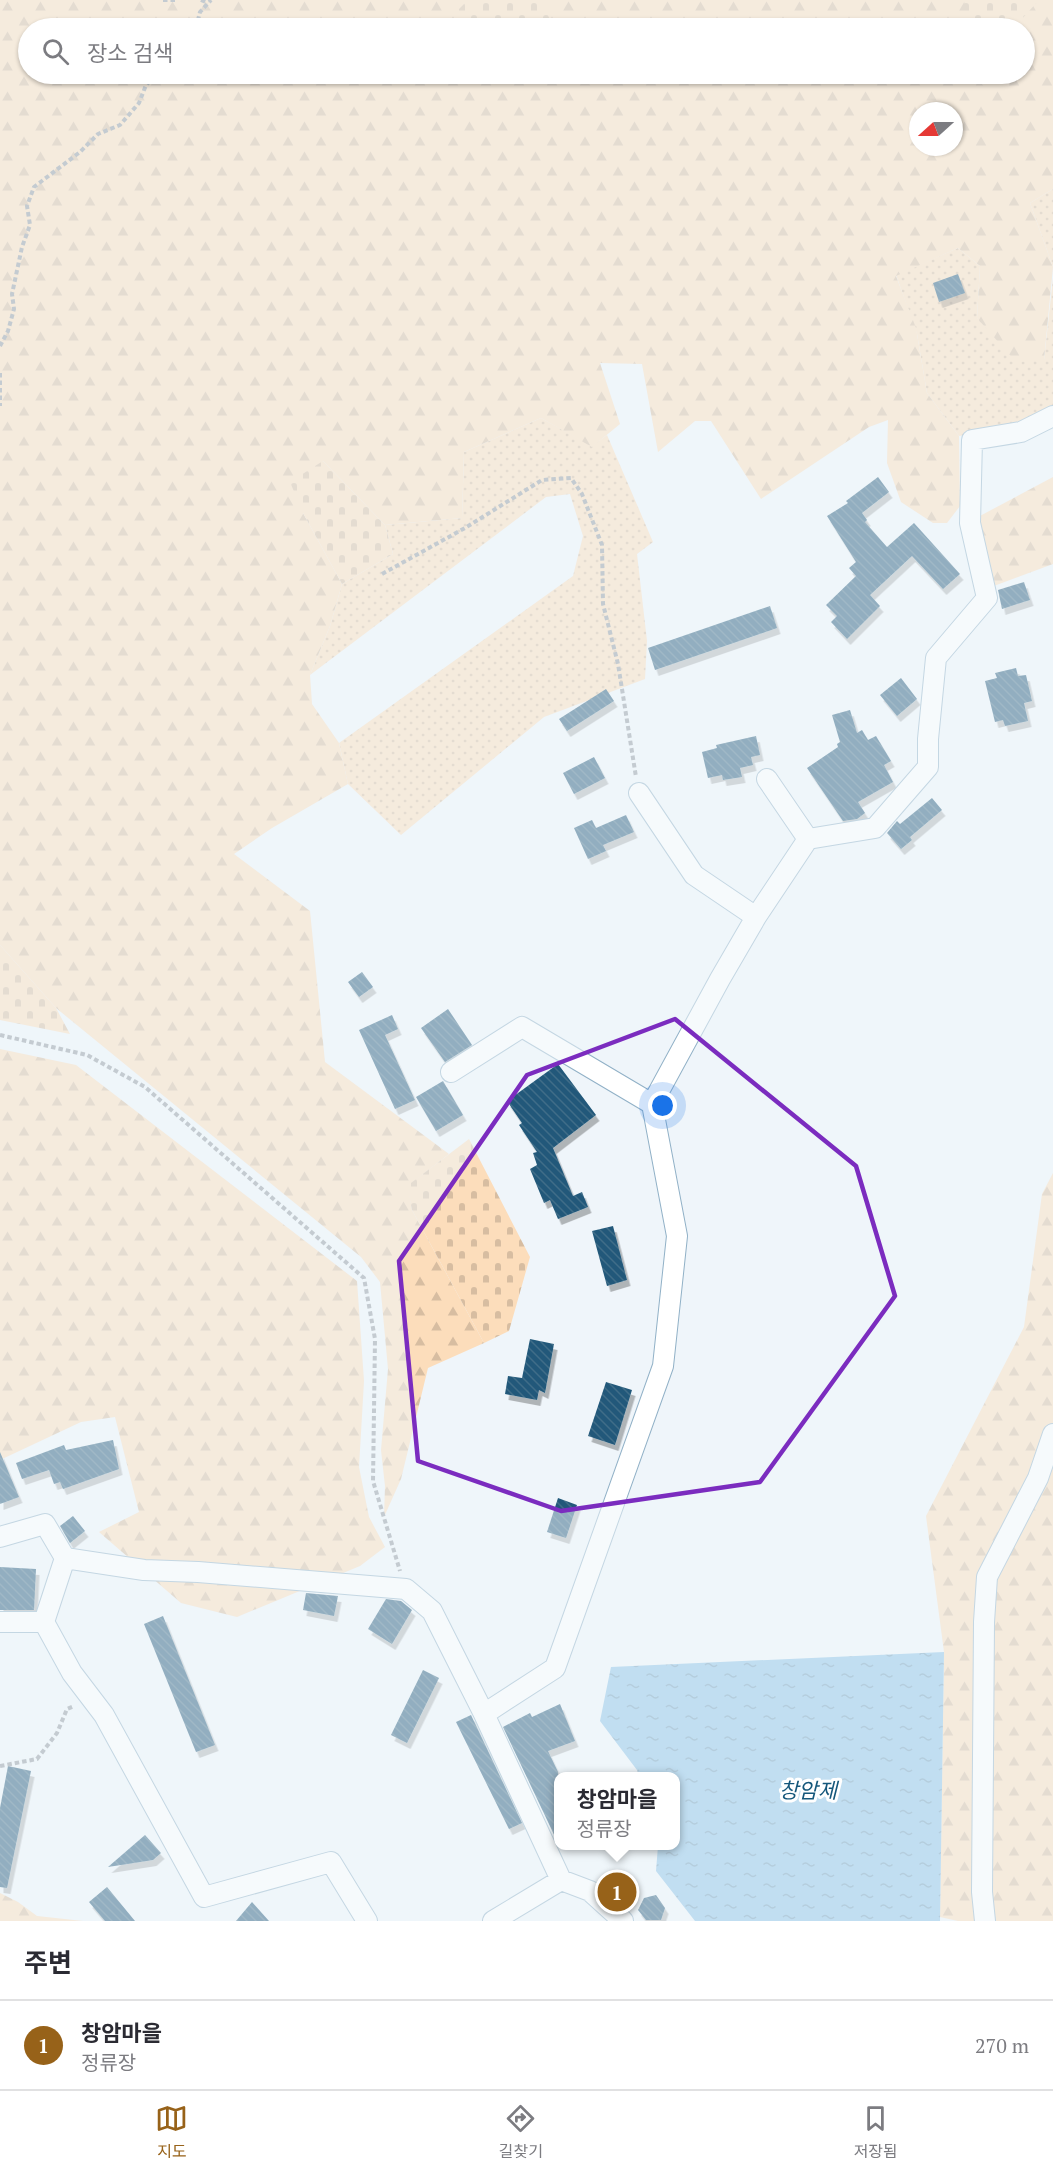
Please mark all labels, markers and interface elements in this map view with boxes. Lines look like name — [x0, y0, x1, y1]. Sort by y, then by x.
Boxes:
search box — [18, 18, 1035, 84]
icon: search — [39, 35, 72, 68]
text: 장소 검색 — [87, 38, 173, 67]
north arrow — [909, 102, 963, 156]
your location — [648, 1091, 677, 1120]
popup — [554, 1772, 680, 1850]
water label: 창암제 — [779, 1776, 840, 1804]
text: 창암마을 — [577, 1784, 657, 1813]
text: 정류장 — [577, 1815, 632, 1842]
pin: 1 — [598, 1870, 636, 1914]
text: 주변 — [24, 1945, 72, 1979]
text: 창암마을 — [81, 2018, 162, 2047]
text: 1 — [38, 2032, 49, 2059]
text: 270 m — [975, 2032, 1029, 2059]
text: 정류장 — [81, 2049, 136, 2076]
tab: 지도 — [155, 2102, 188, 2162]
tab: 길찾기 — [499, 2102, 543, 2162]
tab: 저장됨 — [854, 2102, 898, 2162]

